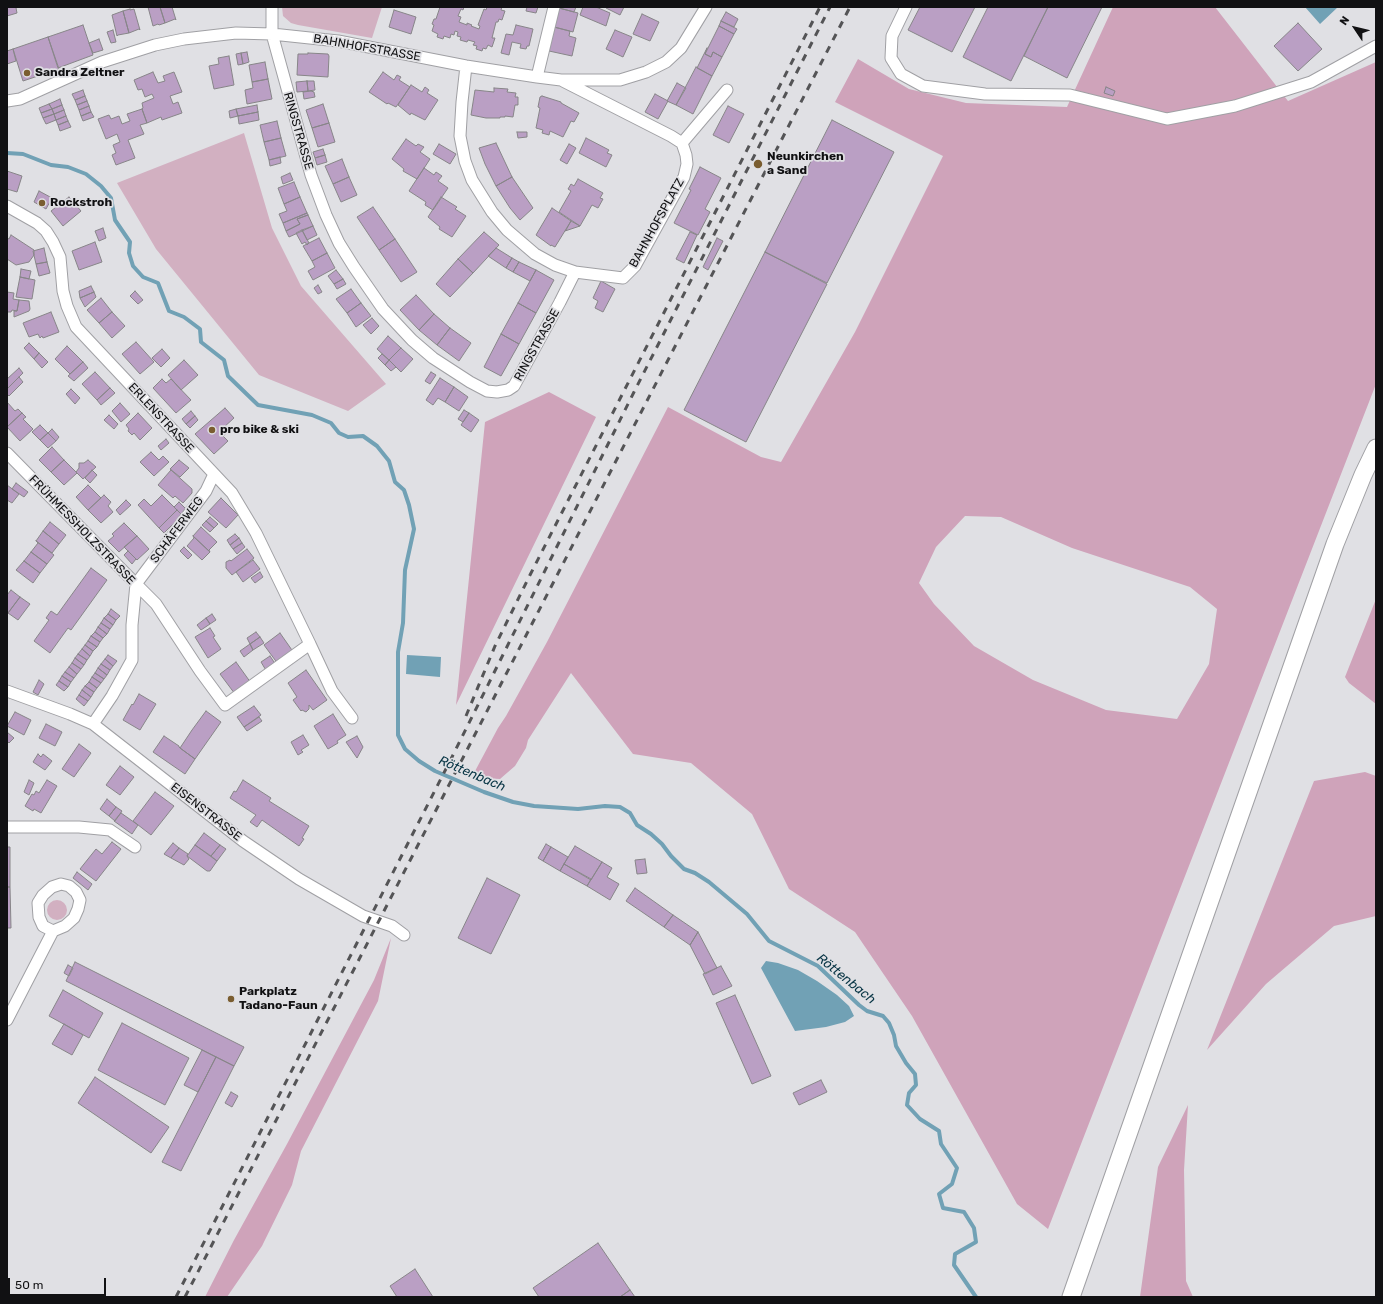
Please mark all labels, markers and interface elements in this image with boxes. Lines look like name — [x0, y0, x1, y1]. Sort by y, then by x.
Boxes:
north arrow — [1335, 8, 1375, 48]
text: N — [1337, 14, 1352, 28]
street label: BAHNHOFSTRASSE — [312, 31, 422, 65]
place label: Sandra Zeltner — [35, 66, 124, 80]
marker: Sandra Zeltner — [22, 68, 32, 78]
street label: RINGSTRASSE — [280, 91, 316, 171]
place label: Neunkirchen a Sand — [767, 150, 844, 178]
marker: Neunkirchen a Sand — [752, 158, 764, 170]
street label: BAHNHOFSPLATZ — [627, 176, 687, 270]
place label: Rockstroh — [50, 196, 112, 210]
marker: Rockstroh — [37, 198, 47, 208]
street label: RINGSTRASSE — [511, 307, 563, 383]
street label: ERLENSTRASSE — [125, 380, 197, 456]
place label: pro bike & ski — [220, 423, 299, 437]
marker: pro bike & ski — [207, 425, 217, 435]
street label: FRÜHMESSHOLZSTRASSE — [26, 472, 138, 588]
street label: SCHÄFERWEG — [147, 494, 207, 566]
water label: Röttenbach — [436, 753, 508, 795]
street label: EISENSTRASSE — [168, 780, 244, 844]
water label: Röttenbach — [813, 950, 879, 1008]
place label: Parkplatz Tadano-Faun — [239, 985, 318, 1013]
marker: Parkplatz Tadano-Faun — [226, 994, 236, 1004]
scale bar — [10, 1270, 108, 1296]
text: 50 m — [15, 1278, 43, 1292]

